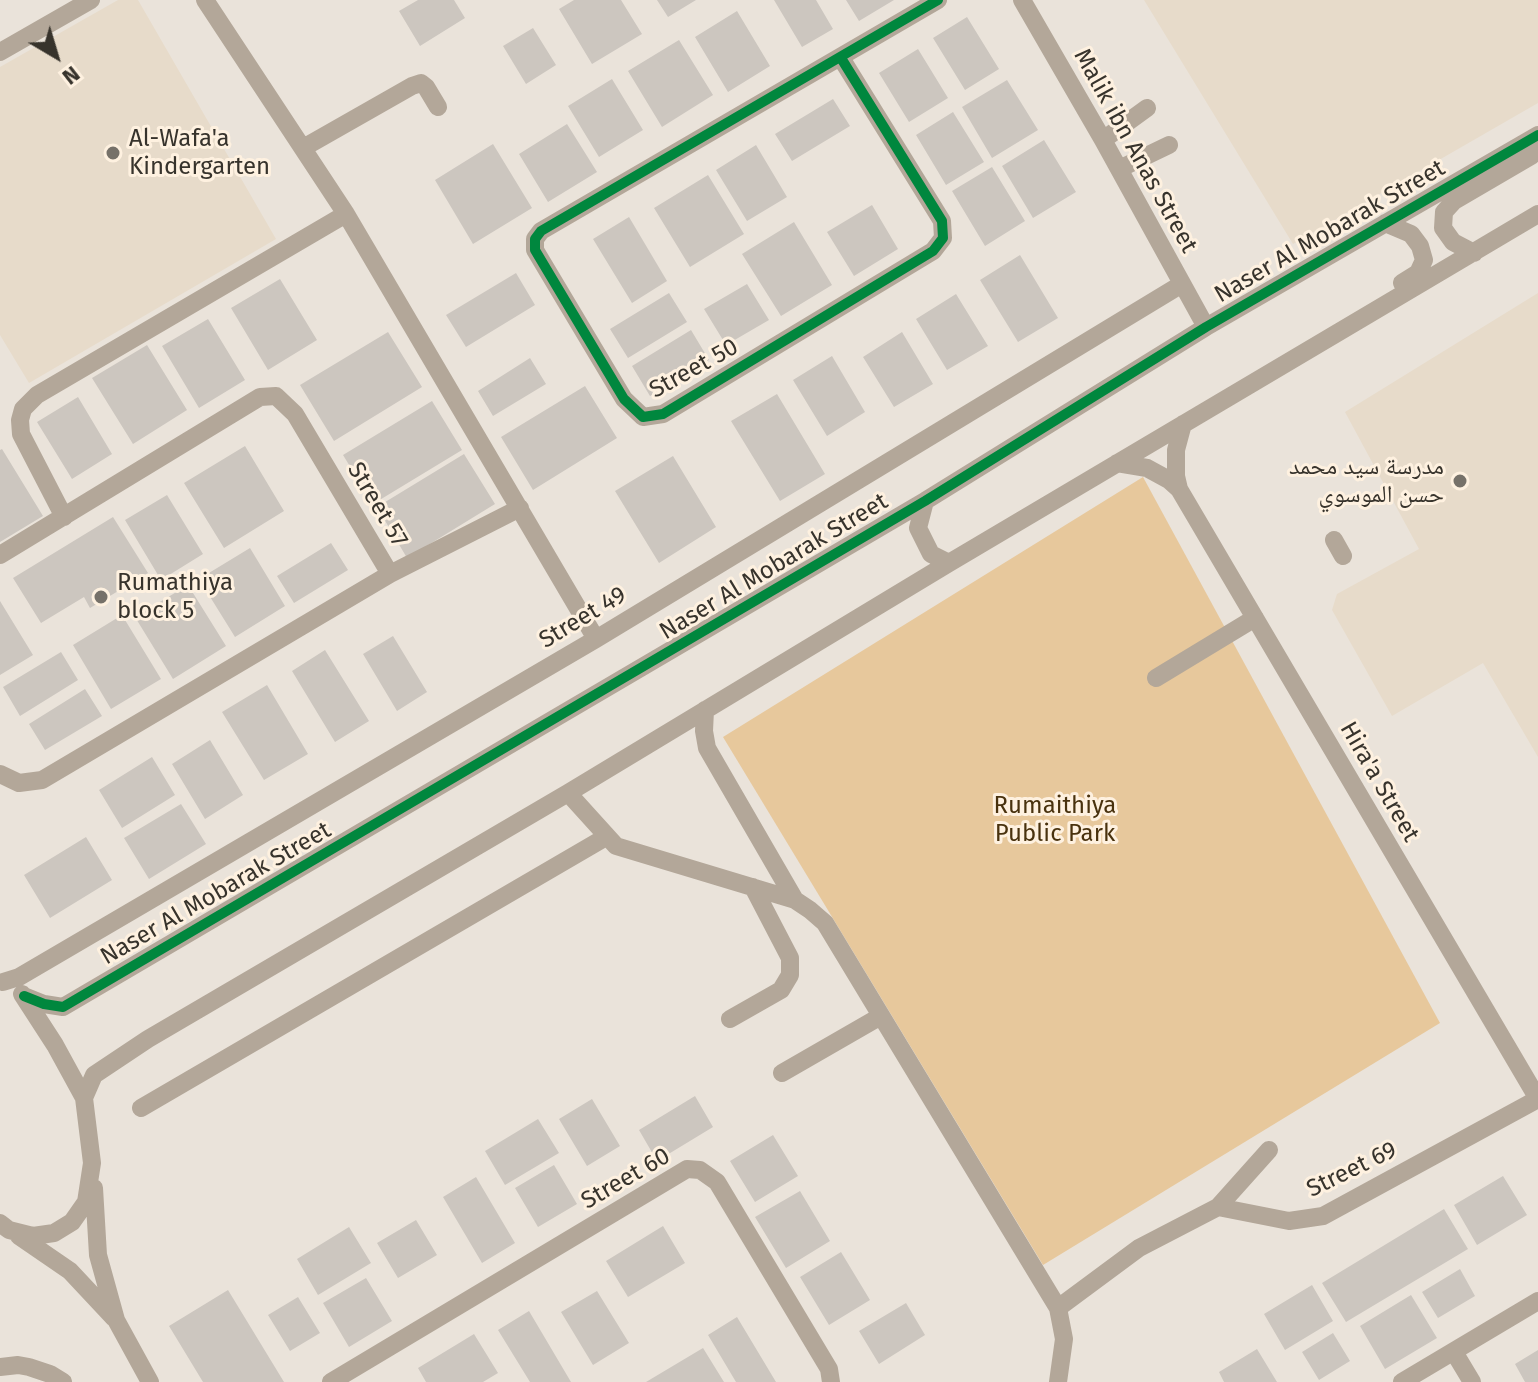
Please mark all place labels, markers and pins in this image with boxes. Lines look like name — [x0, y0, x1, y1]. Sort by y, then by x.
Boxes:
place label: Al-Wafa'a Kindergarten — [129, 125, 270, 181]
marker: Al-Wafa'a Kindergarten — [104, 144, 122, 162]
place label: مدرسة سيد محمد حسن الموسوي — [1289, 453, 1444, 509]
marker: مدرسة سيد محمد حسن الموسوي — [1451, 472, 1469, 490]
place label: Rumathiya block 5 — [117, 569, 233, 625]
marker: Rumathiya block 5 — [92, 588, 110, 606]

